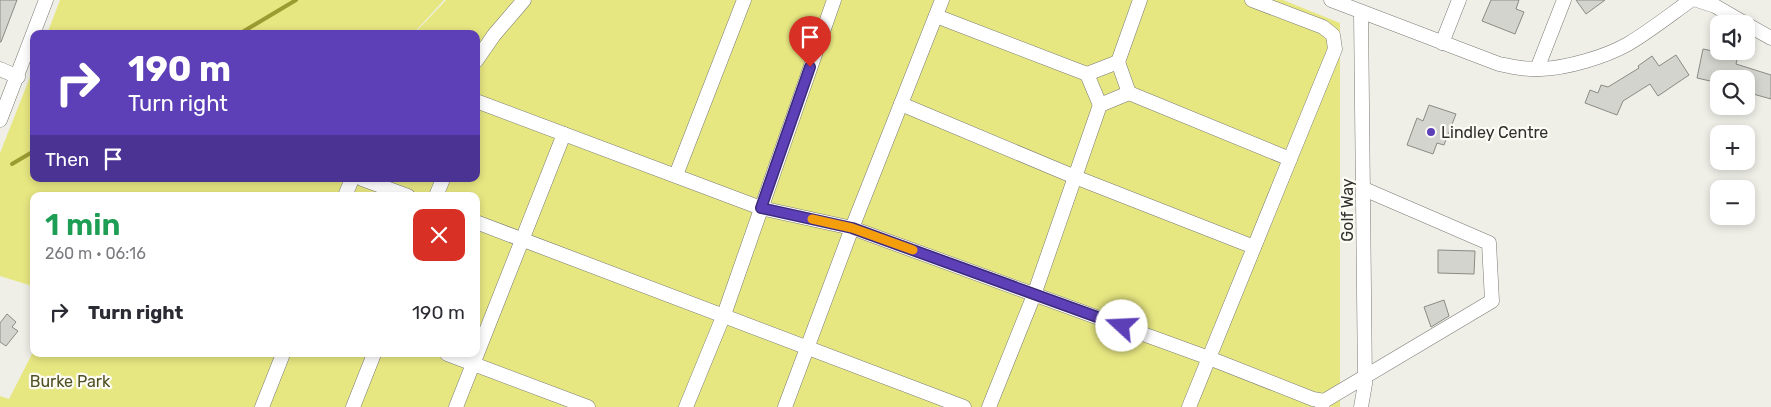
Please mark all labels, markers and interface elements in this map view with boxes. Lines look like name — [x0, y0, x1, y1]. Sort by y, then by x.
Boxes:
map controls — [1710, 15, 1755, 225]
button: sound — [1710, 15, 1755, 60]
pin — [789, 16, 831, 67]
icon: arrive — [796, 23, 824, 51]
text: 190 m — [128, 48, 231, 90]
icon: right — [45, 50, 110, 115]
button: search — [1710, 70, 1755, 115]
text: Turn right — [128, 90, 228, 117]
place label: Lindley Centre — [1441, 123, 1548, 142]
button: + — [1710, 125, 1755, 170]
marker: Lindley Centre — [1425, 126, 1437, 138]
icon: arrive — [99, 145, 127, 173]
text: Then — [45, 148, 89, 171]
street label: Golf Way — [1338, 178, 1357, 242]
button: − — [1710, 180, 1755, 225]
text: 1 min — [45, 207, 120, 243]
button: close — [413, 209, 465, 261]
text: 260 m · 06:16 — [45, 244, 146, 263]
icon: right — [45, 298, 73, 326]
position arrow — [1095, 299, 1147, 351]
text: Turn right — [88, 301, 183, 324]
text: 190 m — [412, 301, 465, 324]
park label: Burke Park — [30, 372, 111, 391]

